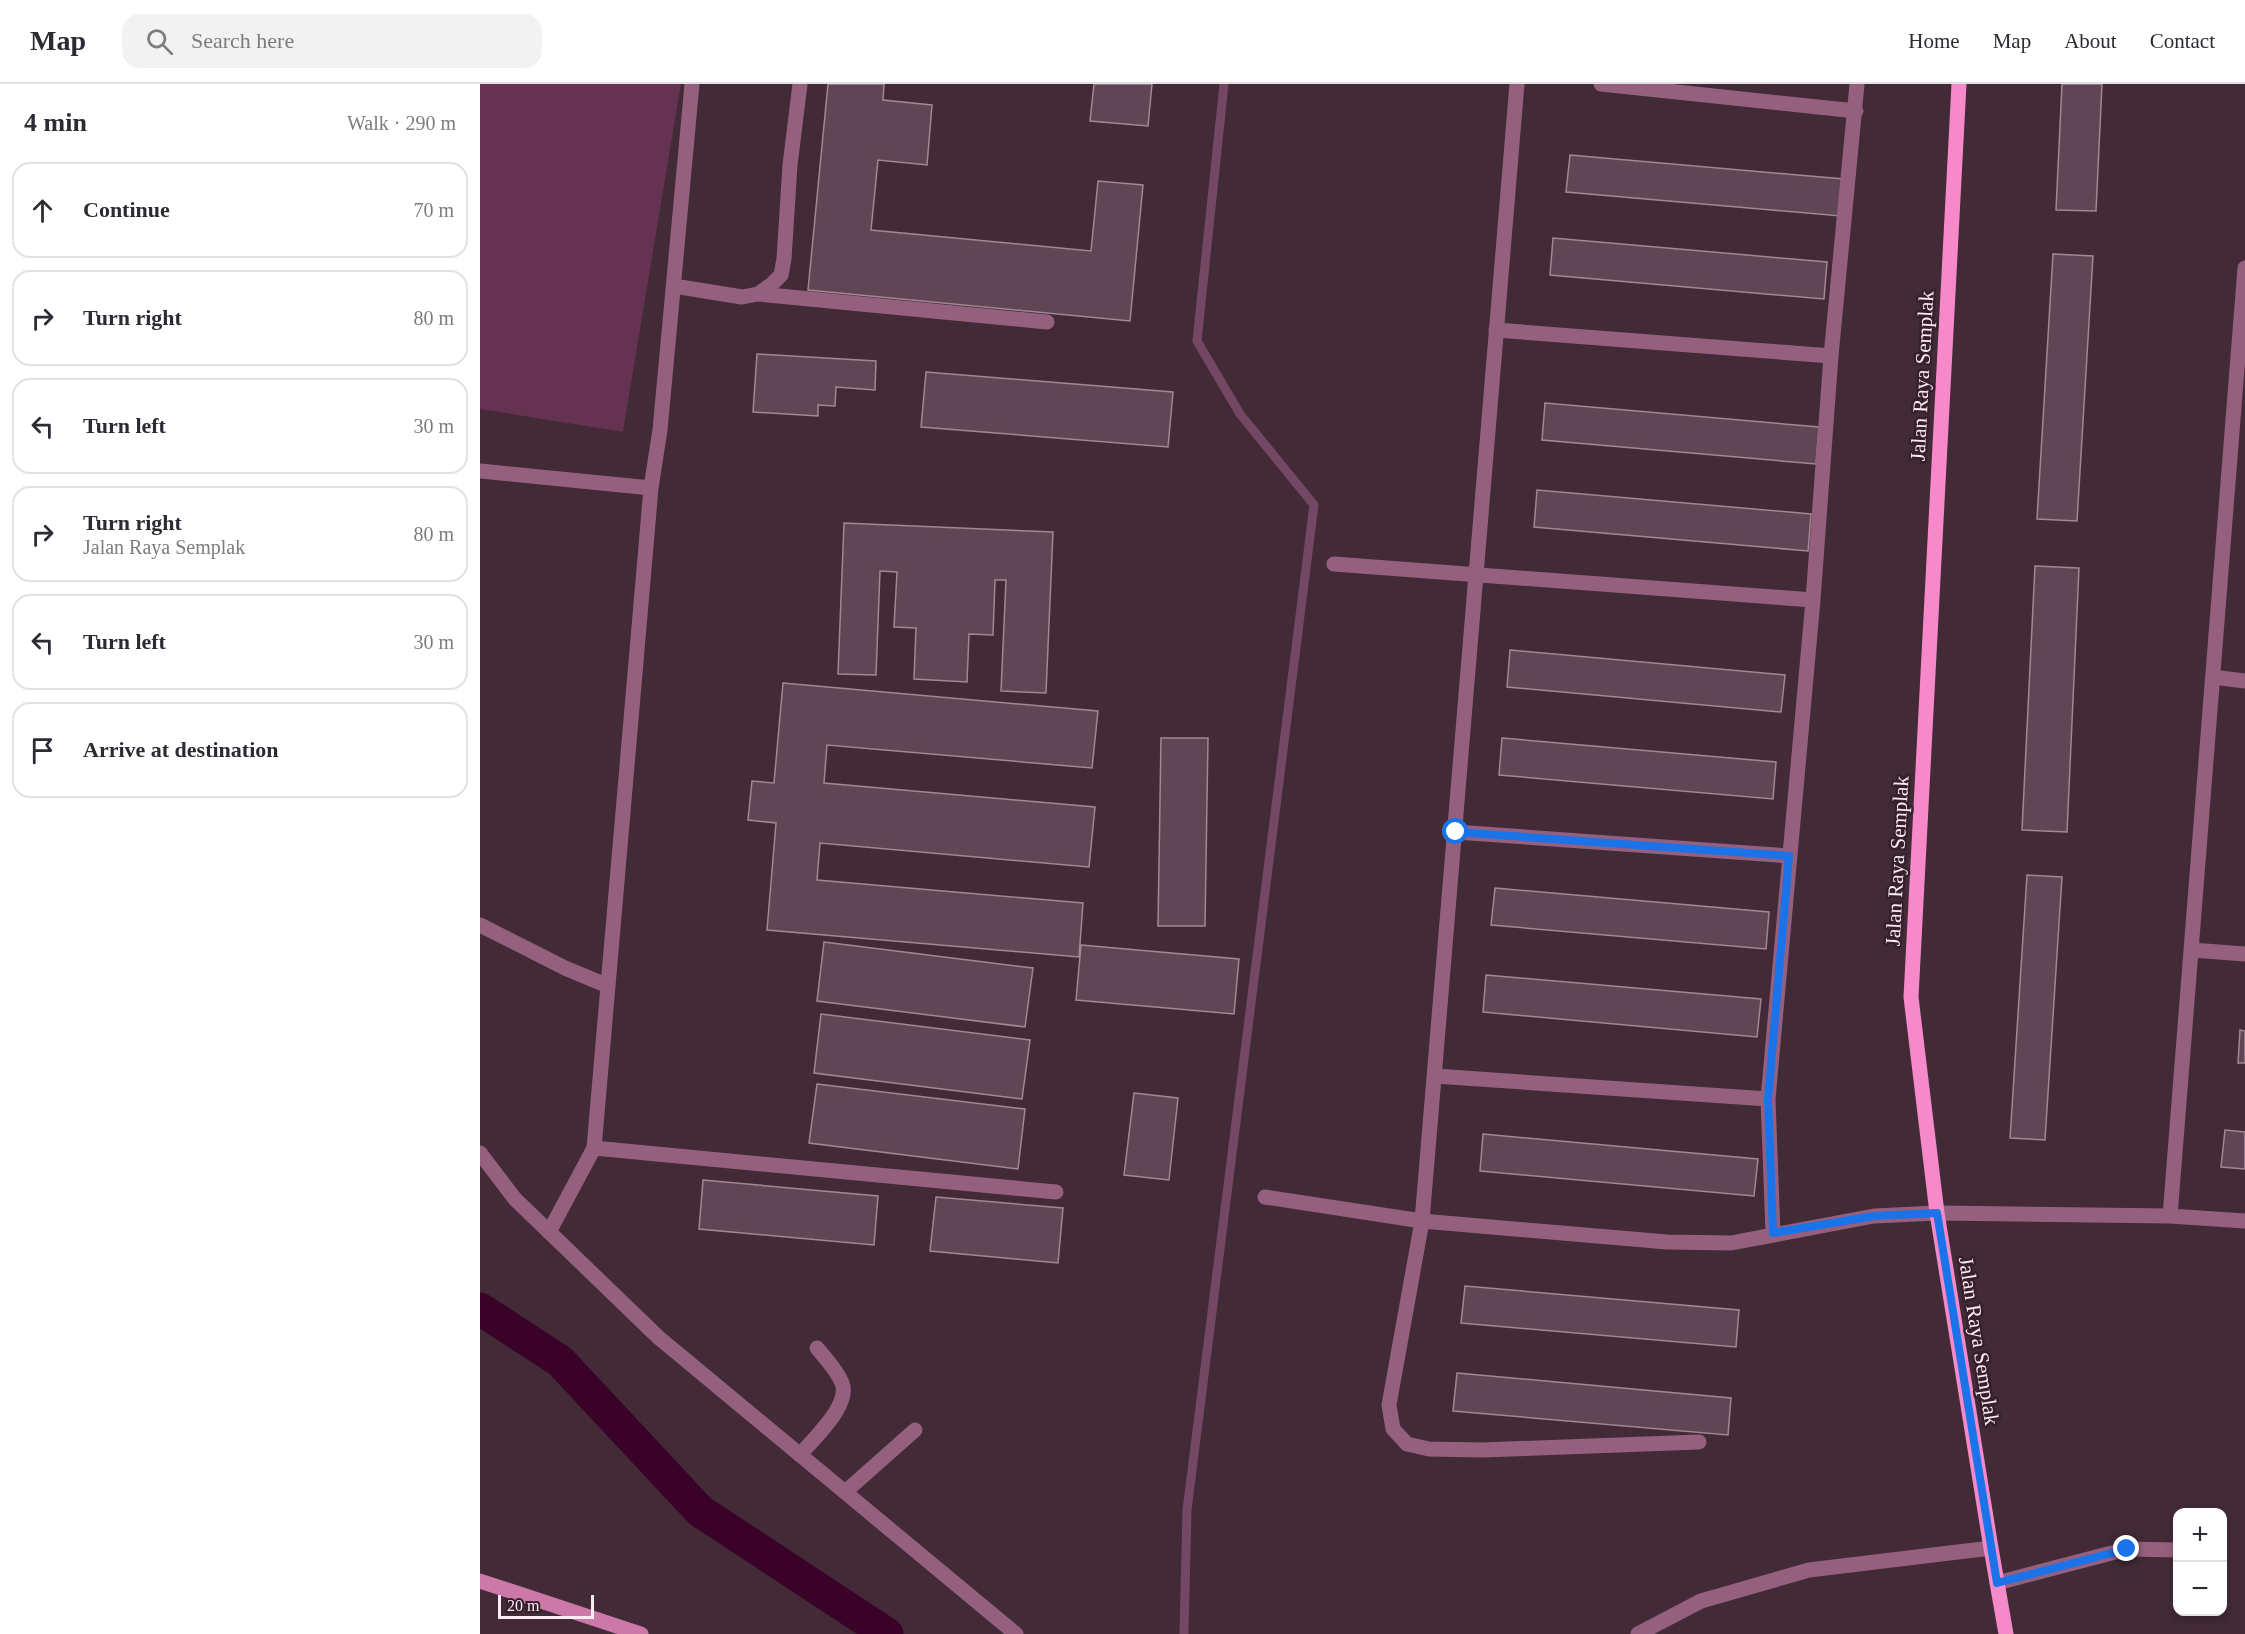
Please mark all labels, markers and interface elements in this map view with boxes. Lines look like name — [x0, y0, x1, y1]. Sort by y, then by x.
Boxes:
search box — [122, 14, 542, 68]
text: Map — [30, 25, 86, 56]
icon: search — [143, 25, 176, 58]
text: Search here — [191, 28, 294, 53]
text: Home — [1908, 29, 1960, 53]
text: Map — [1993, 29, 2031, 53]
text: About — [2064, 29, 2117, 53]
text: Contact — [2150, 29, 2215, 53]
text: 4 min — [24, 108, 87, 137]
text: Walk · 290 m — [347, 112, 456, 134]
icon: ahead — [26, 194, 59, 227]
text: Continue — [83, 197, 170, 222]
text: 70 m — [413, 199, 454, 221]
street label: Jalan Raya Semplak — [1906, 290, 1938, 462]
icon: right — [26, 302, 59, 335]
text: Turn right — [83, 305, 182, 330]
text: 80 m — [413, 307, 454, 329]
icon: left — [26, 410, 59, 443]
text: Turn left — [83, 413, 166, 438]
text: 30 m — [413, 415, 454, 437]
text: Turn right — [83, 510, 182, 535]
icon: right — [26, 518, 59, 551]
text: 80 m — [413, 523, 454, 545]
text: Jalan Raya Semplak — [83, 536, 245, 558]
icon: left — [26, 626, 59, 659]
text: Turn left — [83, 629, 166, 654]
text: 30 m — [413, 631, 454, 653]
icon: arrive — [26, 734, 59, 767]
text: Arrive at destination — [83, 737, 279, 762]
street label: Jalan Raya Semplak — [1881, 775, 1913, 947]
route start — [1442, 818, 1468, 844]
street label: Jalan Raya Semplak — [1954, 1255, 2004, 1427]
map controls — [2173, 1508, 2227, 1616]
button: + — [2173, 1508, 2227, 1562]
route end — [2113, 1535, 2139, 1561]
button: − — [2173, 1562, 2227, 1616]
scale bar — [498, 1592, 594, 1620]
text: 20 m — [507, 1597, 539, 1614]

